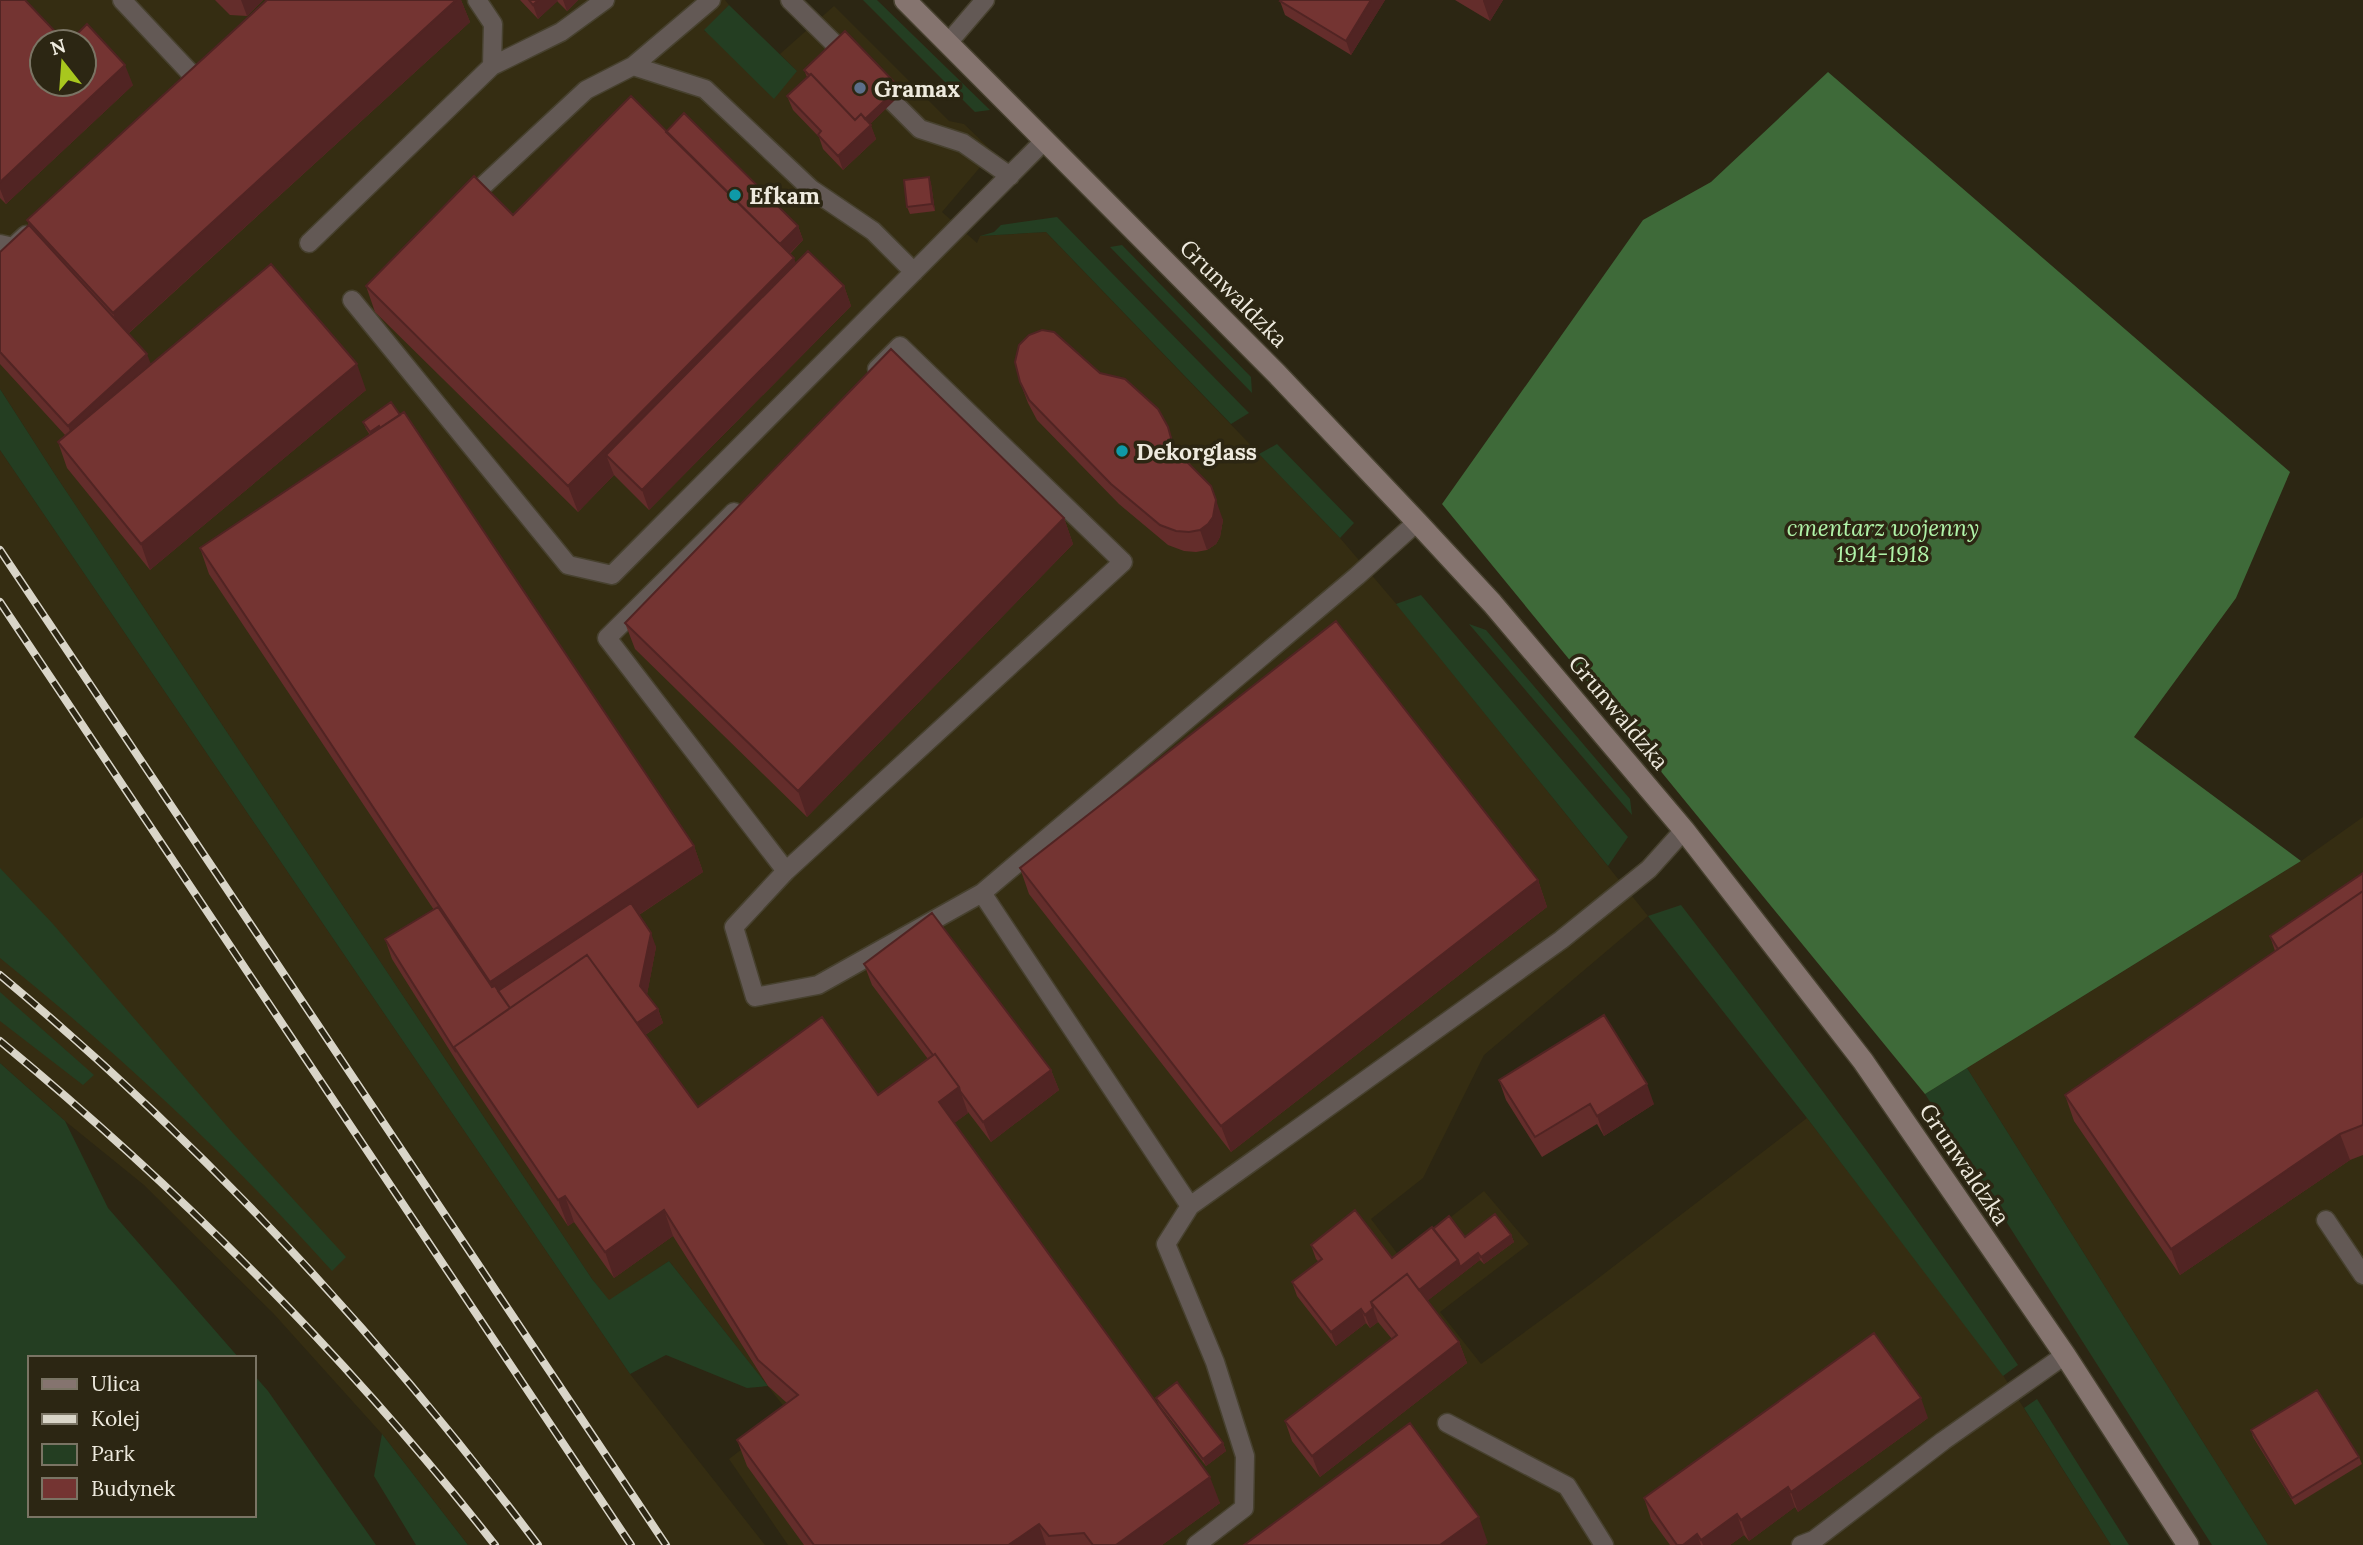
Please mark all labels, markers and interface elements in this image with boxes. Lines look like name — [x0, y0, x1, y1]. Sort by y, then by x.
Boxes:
north arrow — [28, 28, 98, 98]
text: N — [47, 33, 69, 60]
place label: Gramax — [874, 74, 960, 103]
marker: Gramax — [852, 80, 868, 96]
place label: Efkam — [749, 181, 820, 210]
marker: Efkam — [727, 187, 743, 203]
street label: Grunwaldzka — [1174, 233, 1294, 353]
place label: Dekorglass — [1136, 437, 1257, 466]
marker: Dekorglass — [1114, 443, 1130, 459]
park label: cmentarz wojenny 1914-1918 — [1787, 513, 1979, 568]
street label: Grunwaldzka — [1563, 649, 1675, 775]
street label: Grunwaldzka — [1914, 1098, 2016, 1231]
legend — [28, 1356, 256, 1517]
text: Ulica — [91, 1370, 141, 1397]
text: Kolej — [91, 1405, 140, 1432]
text: Park — [91, 1440, 135, 1467]
text: Budynek — [91, 1475, 176, 1502]

